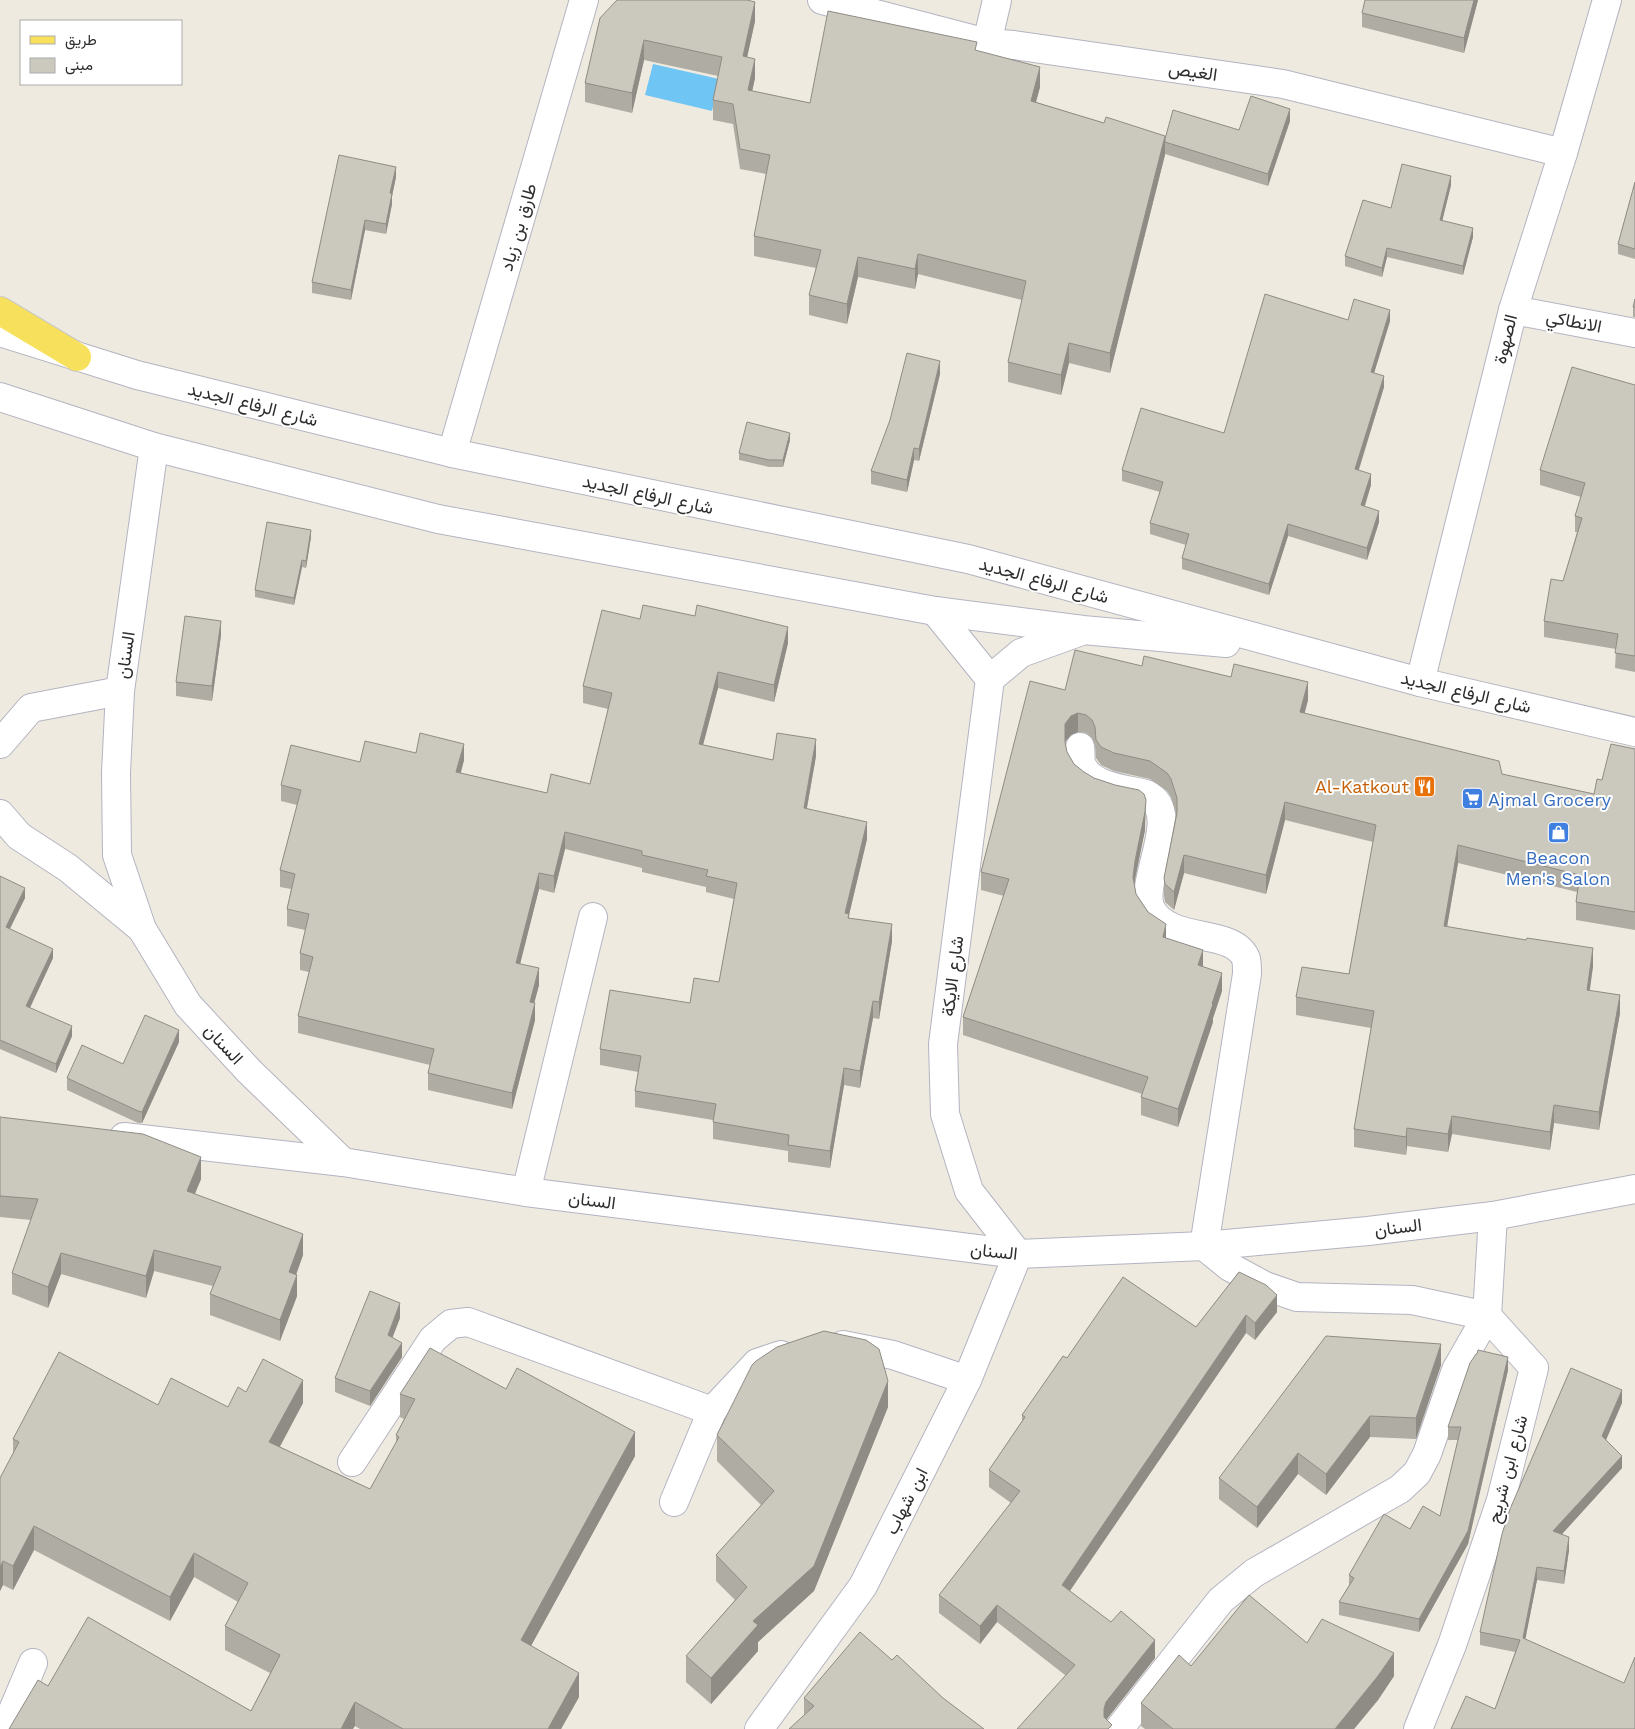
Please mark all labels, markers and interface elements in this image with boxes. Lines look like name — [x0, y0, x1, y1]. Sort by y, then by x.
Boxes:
legend — [20, 20, 182, 85]
text: طريق — [65, 31, 97, 50]
text: مبنى — [65, 56, 93, 75]
street label: الغيص — [1167, 57, 1219, 86]
street label: طارق بن زياد — [495, 181, 541, 274]
street label: الانطاكي — [1544, 305, 1604, 342]
street label: الصهوة — [1489, 312, 1522, 366]
street label: شارع الرفاع الجديد — [185, 378, 320, 432]
street label: شارع الرفاع الجديد — [580, 470, 715, 520]
street label: شارع الرفاع الجديد — [976, 553, 1111, 609]
street label: السنان — [111, 630, 139, 680]
street label: شارع الرفاع الجديد — [1398, 667, 1533, 719]
restaurant icon: Al-Katkout — [1413, 774, 1437, 798]
place label: Al-Katkout — [1315, 776, 1409, 797]
supermarket icon: Ajmal Grocery — [1460, 787, 1484, 811]
place label: Ajmal Grocery — [1488, 789, 1612, 810]
shop icon: Beacon Men's Salon — [1546, 820, 1570, 844]
place label: Beacon Men's Salon — [1506, 847, 1610, 889]
street label: شارع الايكة — [937, 935, 969, 1018]
street label: السنان — [200, 1019, 248, 1069]
street label: السنان — [567, 1187, 617, 1213]
street label: السنان — [1373, 1214, 1423, 1240]
street label: السنان — [969, 1238, 1019, 1264]
street label: شارع ابن شريح — [1482, 1413, 1533, 1526]
street label: ابن شهاب — [880, 1464, 933, 1538]

